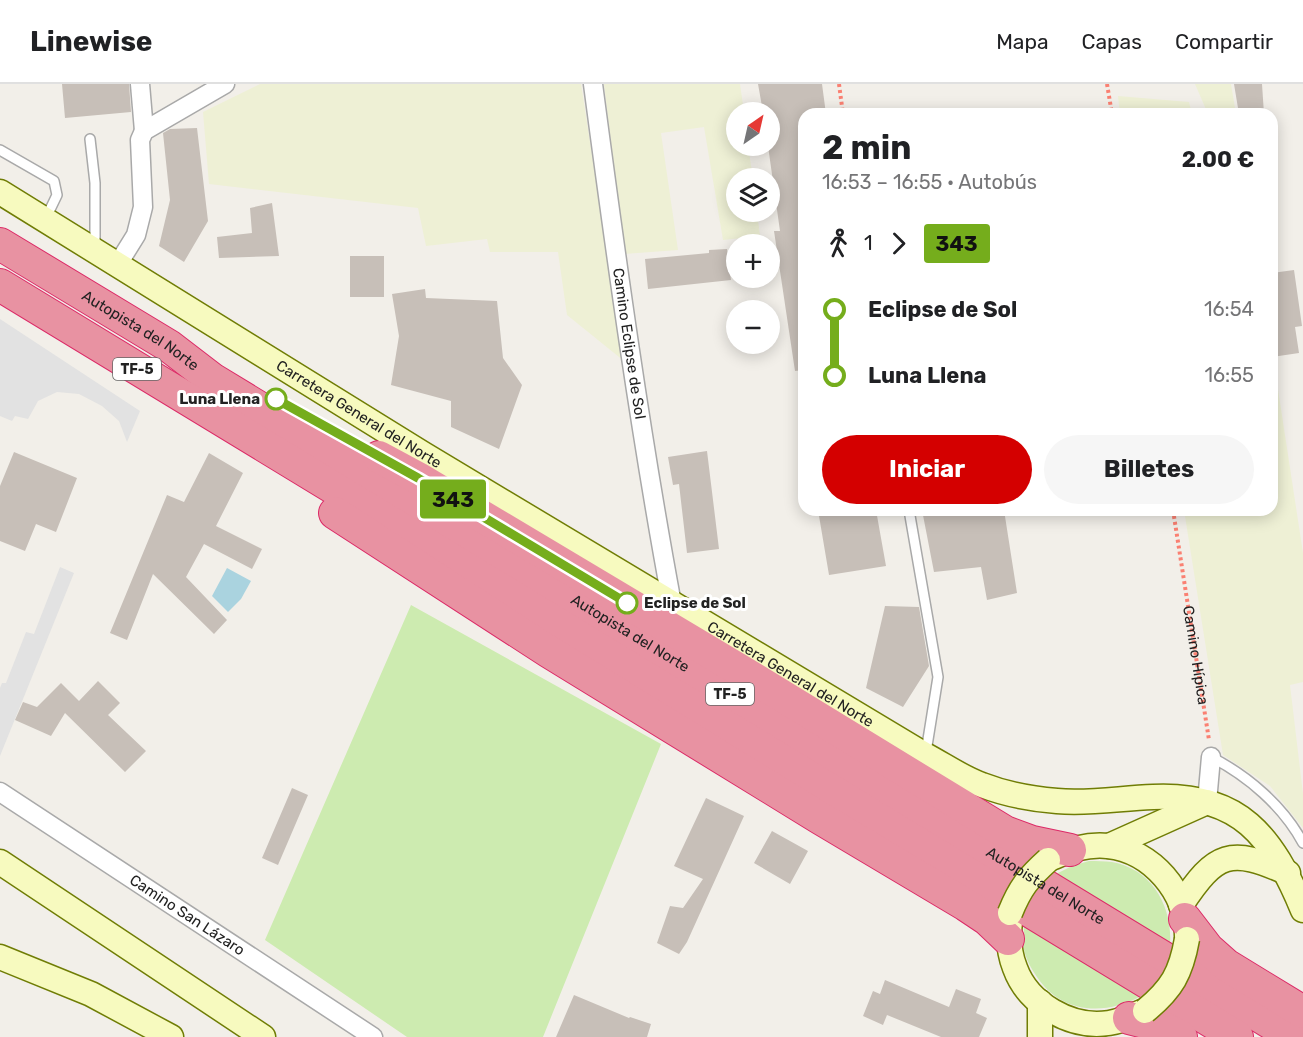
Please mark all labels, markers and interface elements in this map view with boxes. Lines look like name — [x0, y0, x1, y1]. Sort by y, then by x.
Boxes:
text: Linewise — [30, 25, 153, 58]
text: Mapa — [996, 29, 1049, 54]
text: Capas — [1082, 29, 1142, 54]
text: Compartir — [1175, 29, 1273, 54]
north arrow — [726, 102, 780, 156]
map controls — [726, 102, 780, 354]
text: 2 min — [822, 128, 911, 167]
text: 2.00 € — [1182, 146, 1254, 173]
button: layers — [726, 168, 780, 222]
text: 16:53 – 16:55 · Autobús — [822, 170, 1037, 194]
icon: walk — [822, 227, 855, 260]
icon: forward — [882, 227, 915, 260]
text: 1 — [864, 231, 873, 255]
text: 343 — [936, 231, 978, 256]
button: + — [726, 234, 780, 288]
street label: Camino Eclipse de Sol — [609, 267, 649, 420]
street label: Autopista del Norte — [79, 287, 202, 375]
text: Eclipse de Sol — [868, 296, 1017, 323]
text: 16:54 — [1204, 297, 1254, 321]
button: − — [726, 300, 780, 354]
street label: Carretera General del Norte — [273, 356, 445, 472]
road number: TF-5 — [113, 358, 161, 380]
text: Luna Llena — [868, 362, 987, 389]
text: 16:55 — [1205, 363, 1254, 387]
marker: Luna Llena — [265, 388, 287, 410]
place label: Luna Llena — [179, 390, 260, 408]
button: Iniciar — [822, 435, 1032, 504]
button: Billetes — [1044, 435, 1254, 504]
line badge: 343 — [418, 480, 488, 518]
text: 343 — [432, 487, 474, 512]
street label: Autopista del Norte — [568, 590, 693, 676]
marker: Eclipse de Sol — [616, 592, 638, 614]
place label: Eclipse de Sol — [644, 594, 746, 612]
street label: Camino Hípica — [1179, 604, 1212, 706]
street label: Carretera General del Norte — [704, 618, 877, 731]
road number: TF-5 — [706, 683, 754, 705]
street label: Autopista del Norte — [983, 843, 1108, 929]
street label: Camino San Lázaro — [126, 871, 248, 959]

